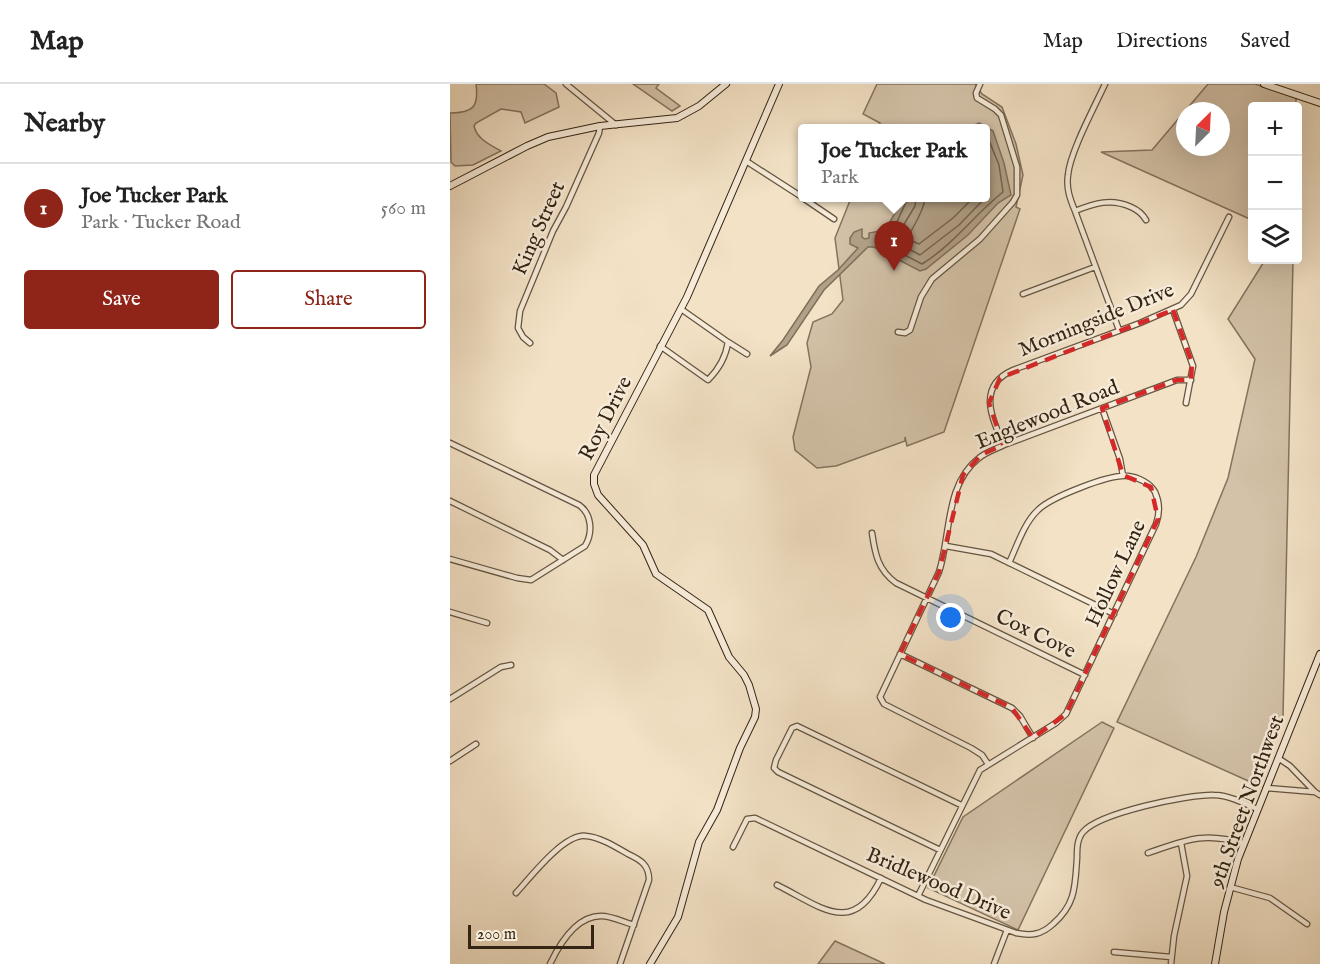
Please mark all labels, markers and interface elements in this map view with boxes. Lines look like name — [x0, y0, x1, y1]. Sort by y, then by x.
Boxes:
text: Map — [30, 24, 84, 59]
text: Map — [1043, 28, 1083, 55]
text: Directions — [1116, 28, 1207, 55]
text: Saved — [1240, 28, 1290, 55]
north arrow — [1176, 102, 1230, 156]
map controls — [1248, 102, 1302, 264]
button: + — [1248, 102, 1302, 156]
text: Nearby — [24, 107, 105, 140]
popup — [798, 124, 990, 202]
text: Joe Tucker Park — [821, 137, 967, 165]
button: − — [1248, 156, 1302, 210]
text: Park — [821, 165, 859, 190]
street label: King Street — [507, 177, 572, 280]
text: Joe Tucker Park — [81, 182, 228, 210]
text: 1 — [40, 196, 47, 221]
text: 560 m — [381, 196, 426, 221]
text: Park · Tucker Road — [81, 210, 241, 235]
button: layers — [1248, 210, 1302, 264]
pin: 1 — [874, 222, 914, 271]
button: Save — [24, 270, 219, 329]
button: Share — [231, 270, 426, 329]
street label: Morningside Drive — [1015, 277, 1178, 364]
street label: Roy Drive — [574, 372, 639, 465]
street label: Englewood Road — [972, 374, 1124, 456]
street label: Hollow Lane — [1080, 516, 1153, 631]
your location — [936, 603, 965, 632]
street label: Cox Cove — [991, 603, 1080, 665]
street label: 9th Street Northwest — [1203, 712, 1291, 892]
street label: Bridlewood Drive — [862, 842, 1015, 927]
scale bar — [468, 922, 594, 950]
text: 200 m — [477, 925, 516, 945]

